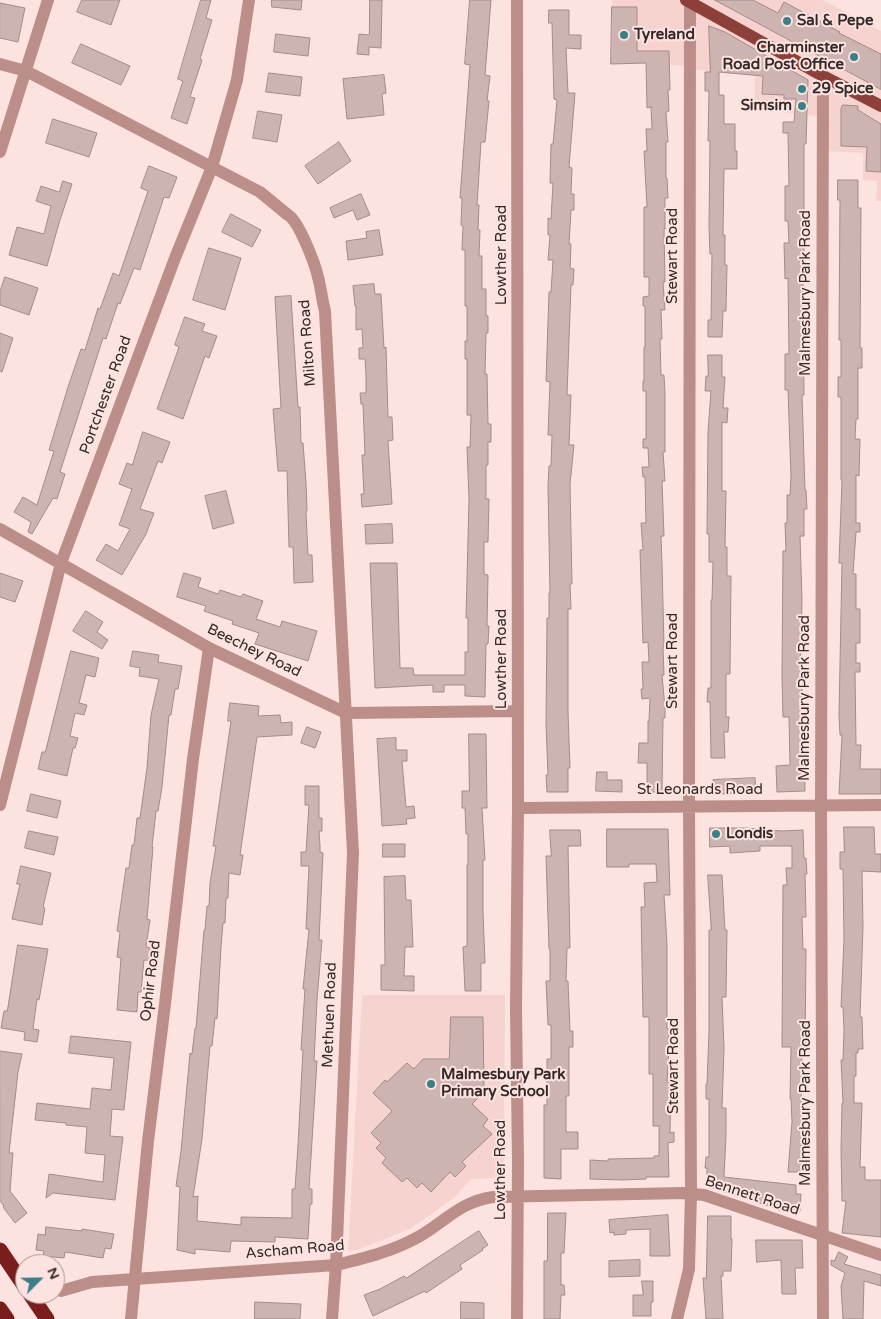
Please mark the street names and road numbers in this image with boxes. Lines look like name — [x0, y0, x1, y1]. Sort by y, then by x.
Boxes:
street label: Lowther Road — [493, 205, 511, 305]
street label: Stewart Road — [664, 208, 682, 304]
street label: Malmesbury Park Road — [797, 210, 815, 376]
street label: Milton Road — [296, 299, 320, 387]
street label: Portchester Road — [76, 333, 136, 457]
street label: Lowther Road — [493, 609, 511, 709]
street label: Stewart Road — [664, 613, 682, 709]
street label: Malmesbury Park Road — [796, 615, 814, 781]
street label: Beechey Road — [204, 620, 304, 682]
street label: St Leonards Road — [637, 781, 763, 799]
street label: Ophir Road — [137, 939, 165, 1023]
street label: Methuen Road — [319, 962, 341, 1068]
street label: Stewart Road — [665, 1018, 683, 1114]
street label: Malmesbury Park Road — [797, 1020, 815, 1186]
street label: Lowther Road — [492, 1120, 510, 1220]
street label: Bennett Road — [702, 1172, 802, 1220]
street label: Ascham Road — [245, 1237, 345, 1263]

